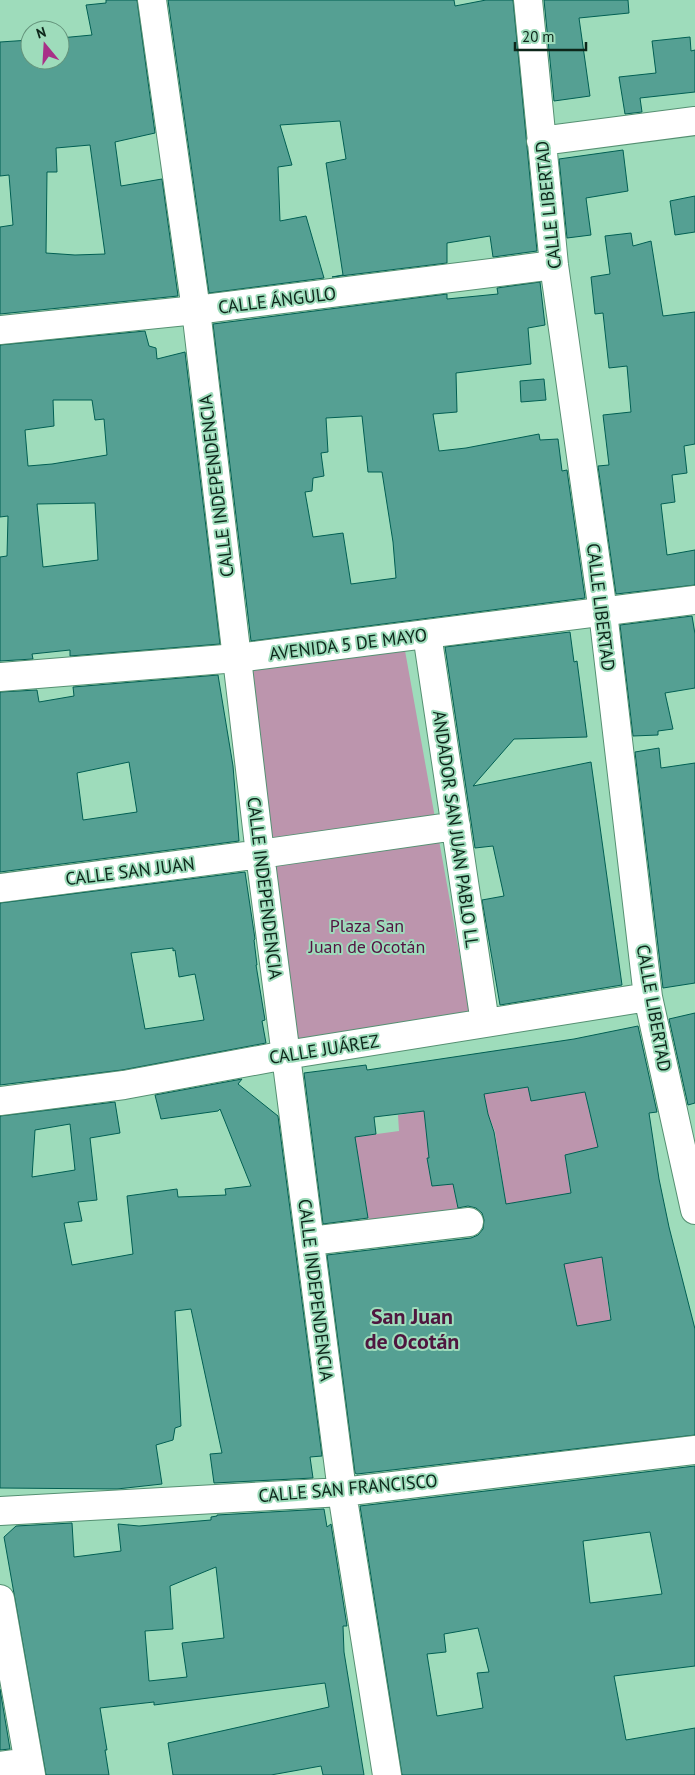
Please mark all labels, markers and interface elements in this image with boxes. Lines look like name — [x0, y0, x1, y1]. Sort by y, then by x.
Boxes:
north arrow — [20, 20, 70, 70]
scale bar — [515, 20, 586, 52]
text: N — [34, 23, 48, 43]
text: 20 m — [522, 27, 555, 46]
street label: CALLE LIBERTAD — [530, 140, 566, 270]
street label: CALLE ÁNGULO — [217, 281, 337, 319]
street label: CALLE INDEPENDENCIA — [193, 393, 239, 578]
street label: CALLE LIBERTAD — [582, 542, 620, 672]
street label: AVENIDA 5 DE MAYO — [268, 623, 428, 665]
street label: ANDADOR SAN JUAN PABLO LL — [428, 709, 484, 949]
street label: CALLE INDEPENDENCIA — [242, 796, 288, 981]
street label: CALLE SAN JUAN — [64, 852, 196, 890]
park label: Plaza San Juan de Ocotán — [308, 914, 425, 958]
street label: CALLE LIBERTAD — [631, 943, 677, 1073]
street label: CALLE JUÁREZ — [267, 1029, 381, 1069]
street label: CALLE INDEPENDENCIA — [293, 1198, 339, 1383]
district label: San Juan de Ocotán — [365, 1302, 459, 1355]
street label: CALLE SAN FRANCISCO — [257, 1469, 439, 1507]

